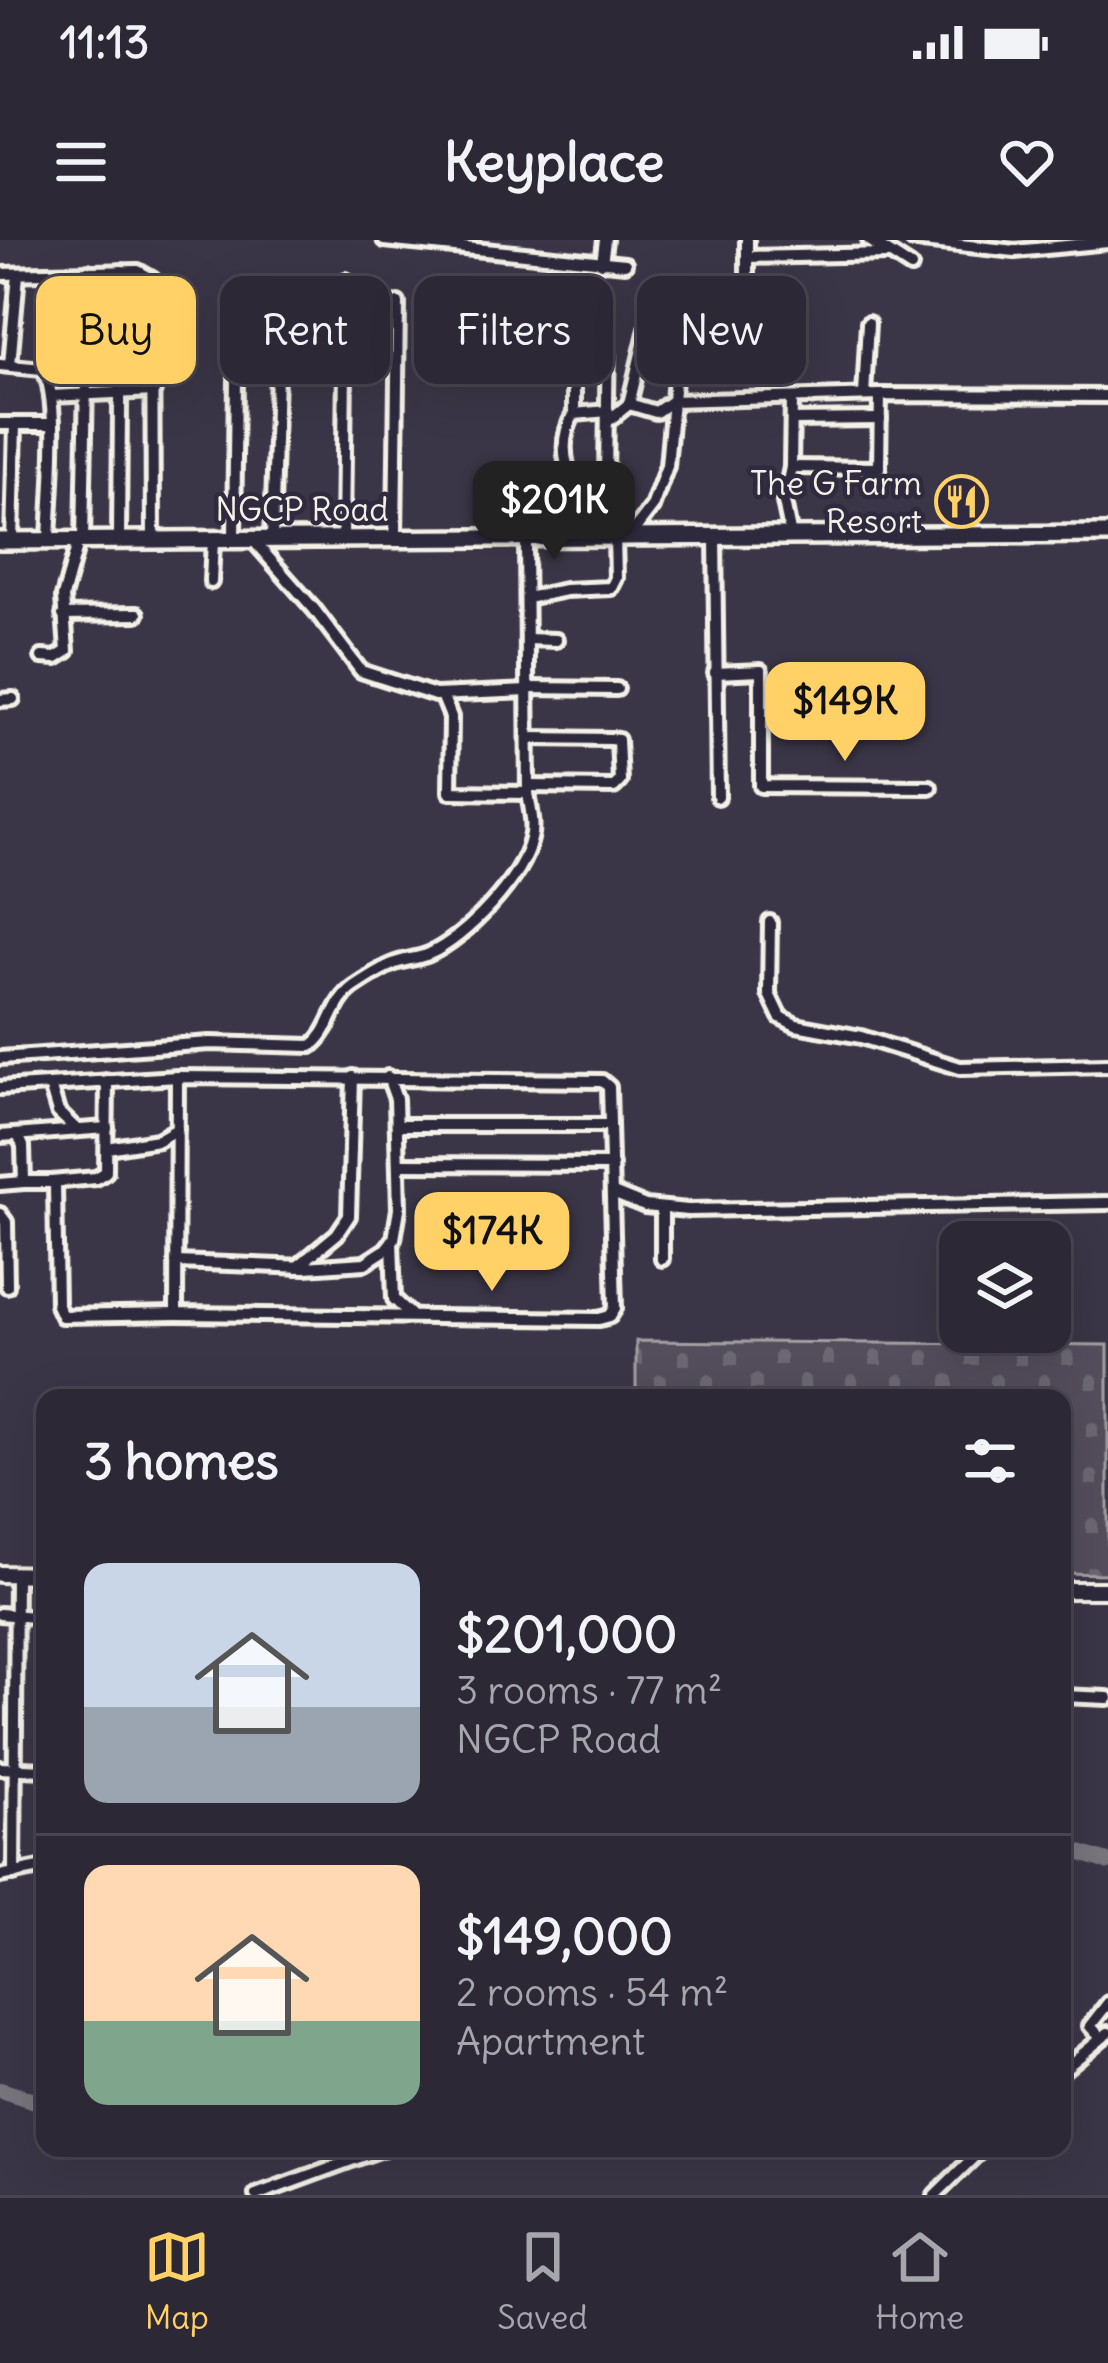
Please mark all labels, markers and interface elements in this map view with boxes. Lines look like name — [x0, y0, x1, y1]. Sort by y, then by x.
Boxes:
text: 11:13 — [60, 14, 149, 70]
text: Keyplace — [444, 128, 664, 196]
icon: menu — [48, 129, 114, 195]
icon: heart — [994, 129, 1060, 195]
chip: Buy — [36, 276, 196, 384]
chip: Rent — [220, 276, 390, 384]
chip: Filters — [414, 276, 613, 384]
chip: New — [637, 276, 806, 384]
pin: $201K — [470, 461, 638, 563]
place label: The G Farm Resort — [750, 462, 922, 542]
restaurant icon: The G Farm Resort — [933, 474, 989, 530]
text: $201K — [500, 475, 608, 524]
street label: NGCP Road — [215, 488, 389, 530]
pin: $149K — [761, 662, 929, 764]
text: $149K — [792, 676, 898, 725]
pin: $174K — [408, 1192, 576, 1294]
text: $174K — [441, 1206, 543, 1255]
map controls — [939, 1221, 1071, 1353]
button: layers — [939, 1221, 1071, 1353]
icon: filters — [957, 1428, 1023, 1494]
text: 3 homes — [84, 1429, 279, 1493]
text: $201,000 — [456, 1602, 677, 1666]
icon: home — [180, 1611, 324, 1755]
text: 3 rooms · 77 m² — [456, 1666, 722, 1715]
text: NGCP Road — [456, 1715, 661, 1764]
text: $149,000 — [456, 1904, 673, 1968]
icon: home — [180, 1913, 324, 2057]
text: 2 rooms · 54 m² — [456, 1968, 728, 2017]
text: Apartment — [456, 2017, 645, 2066]
tab: Map — [144, 2224, 210, 2338]
tab: Saved — [497, 2224, 588, 2338]
tab: Home — [875, 2224, 964, 2338]

